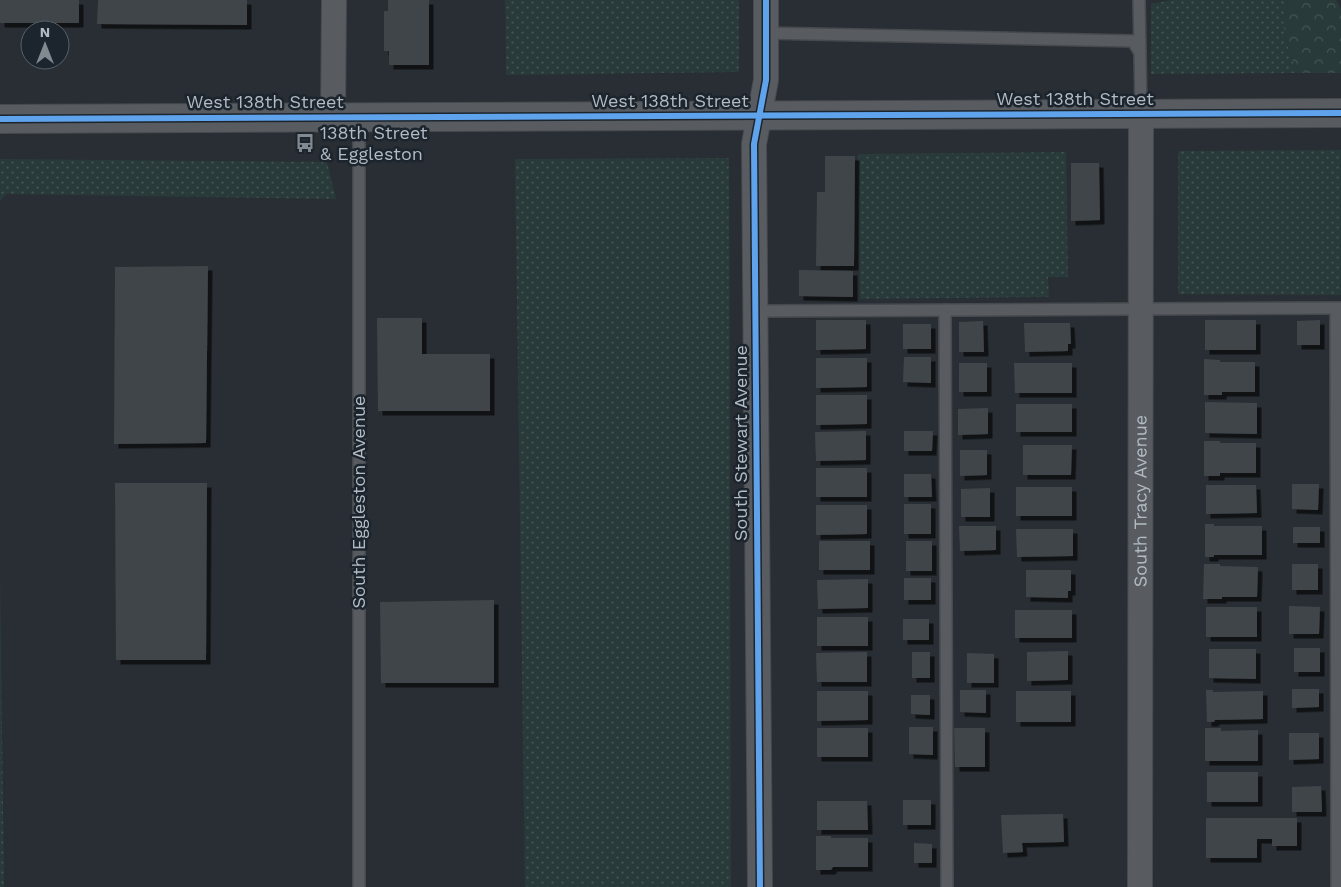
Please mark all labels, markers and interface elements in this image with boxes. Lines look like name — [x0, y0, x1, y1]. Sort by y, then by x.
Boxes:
north arrow — [20, 20, 70, 70]
text: N — [40, 24, 50, 40]
street label: West 138th Street — [996, 88, 1154, 109]
street label: West 138th Street — [591, 90, 749, 111]
street label: West 138th Street — [186, 91, 344, 112]
place label: 138th Street & Eggleston — [320, 122, 428, 164]
bus stop icon: 138th Street & Eggleston — [294, 132, 316, 154]
street label: South Stewart Avenue — [730, 345, 751, 541]
street label: South Eggleston Avenue — [348, 396, 369, 608]
street label: South Tracy Avenue — [1129, 415, 1151, 587]

